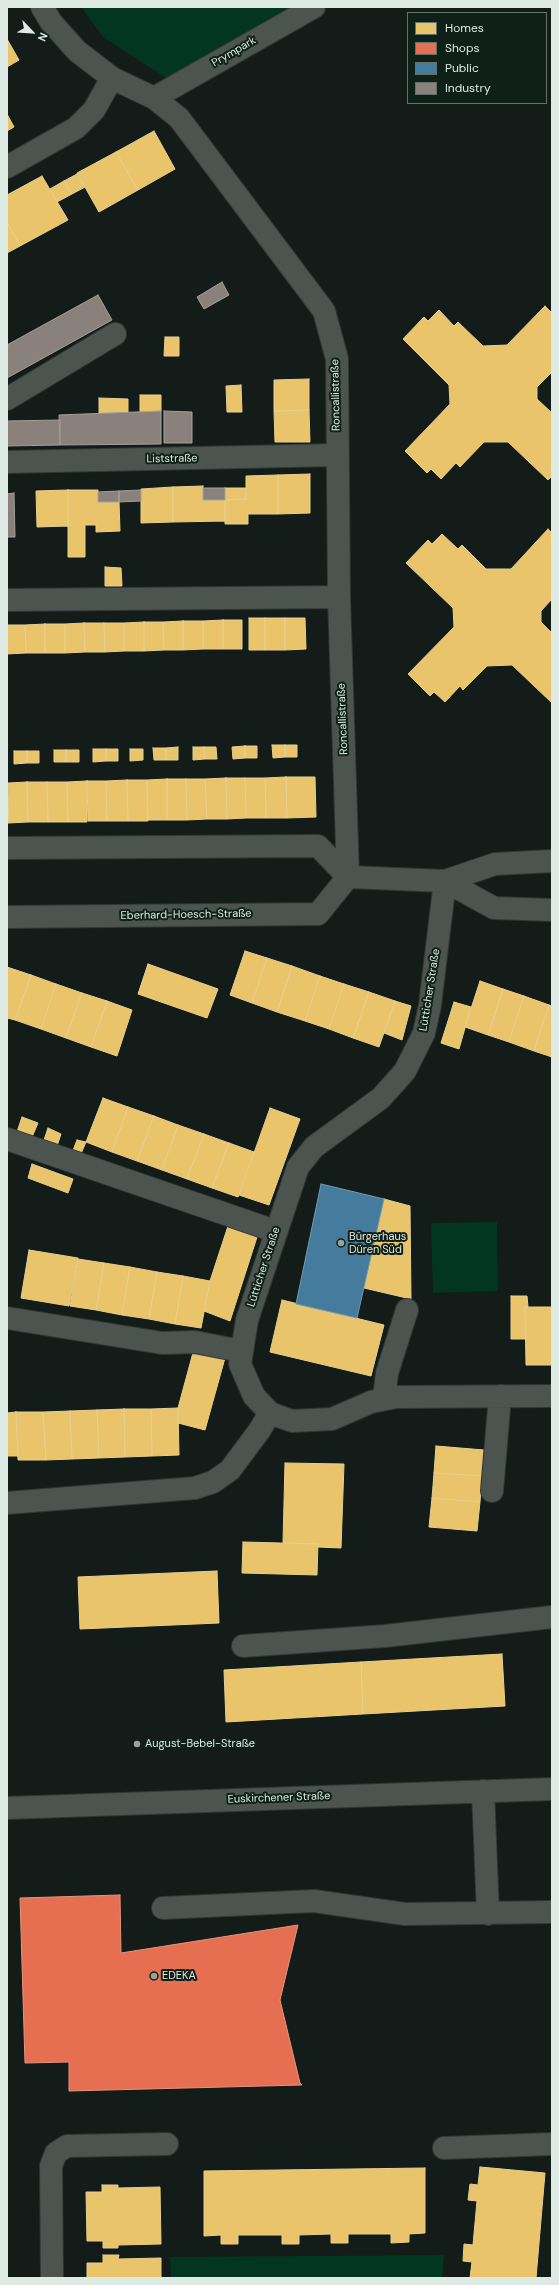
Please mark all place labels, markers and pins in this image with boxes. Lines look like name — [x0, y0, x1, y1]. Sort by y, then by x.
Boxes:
place label: Bürgerhaus Düren Süd — [349, 1230, 406, 1256]
marker: Bürgerhaus Düren Süd — [336, 1238, 346, 1248]
place label: August-Bebel-Straße — [145, 1737, 255, 1751]
marker: August-Bebel-Straße — [132, 1739, 142, 1749]
place label: EDEKA — [162, 1969, 196, 1983]
marker: EDEKA — [149, 1971, 159, 1981]

